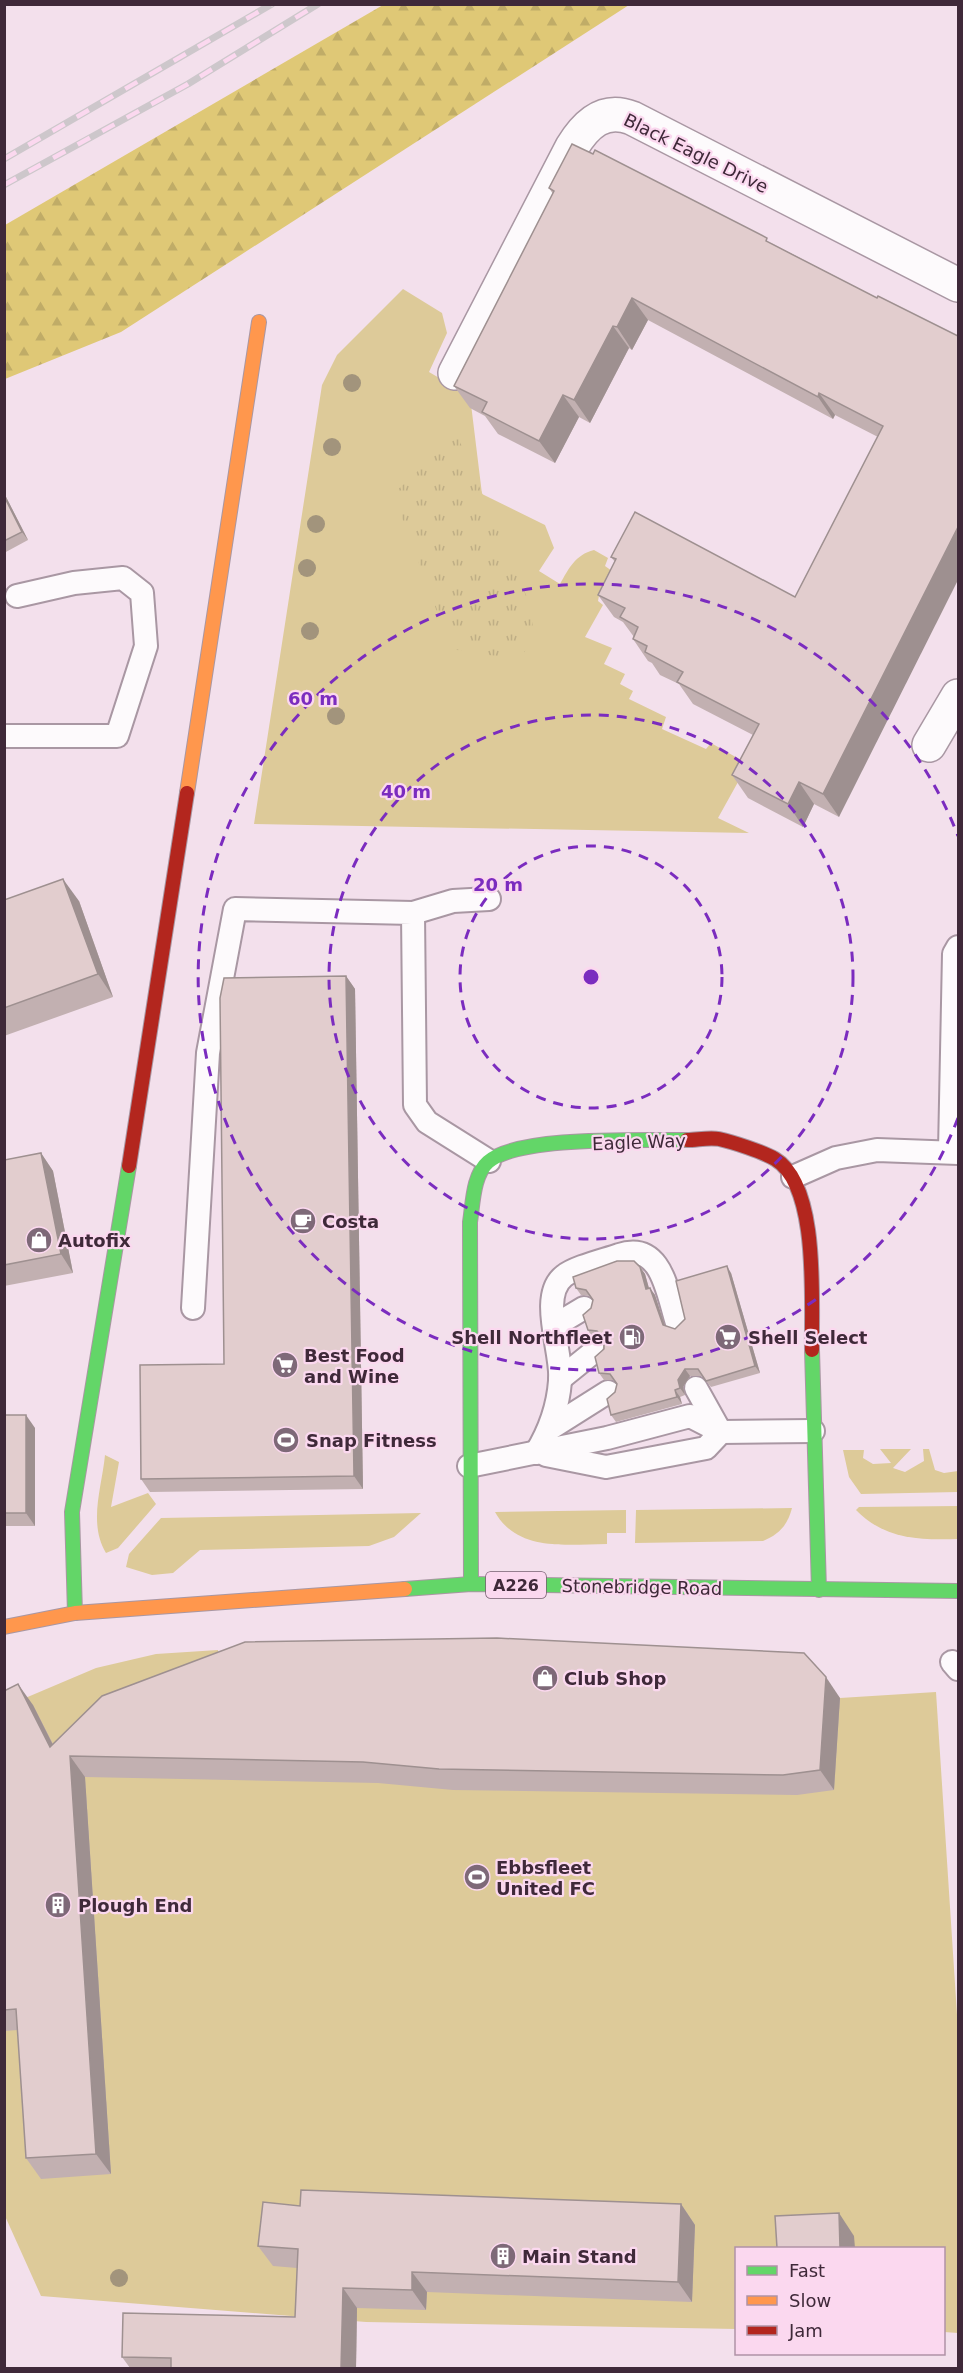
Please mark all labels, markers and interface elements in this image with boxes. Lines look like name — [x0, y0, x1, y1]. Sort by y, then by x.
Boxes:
street label: Black Eagle Drive — [620, 109, 772, 197]
text: 60 m — [288, 688, 338, 709]
text: 40 m — [381, 781, 431, 802]
text: 20 m — [473, 874, 523, 895]
centre of rings — [581, 967, 601, 987]
street label: Eagle Way — [592, 1130, 687, 1154]
cafe icon: Costa — [288, 1206, 318, 1236]
place label: Costa — [322, 1211, 379, 1232]
shop icon: Autofix — [24, 1225, 54, 1255]
place label: Autofix — [58, 1230, 131, 1251]
fuel station icon: Shell Northfleet — [617, 1322, 647, 1352]
supermarket icon: Shell Select — [713, 1322, 743, 1352]
place label: Shell Northfleet — [451, 1327, 612, 1348]
place label: Shell Select — [748, 1327, 868, 1348]
place label: Best Food and Wine — [304, 1345, 405, 1387]
supermarket icon: Best Food and Wine — [270, 1350, 300, 1380]
sports icon: Snap Fitness — [271, 1425, 301, 1455]
place label: Snap Fitness — [306, 1430, 437, 1451]
road number: A226 — [486, 1572, 546, 1598]
street label: Stonebridge Road — [562, 1575, 722, 1599]
shop icon: Club Shop — [530, 1663, 560, 1693]
place label: Club Shop — [564, 1668, 666, 1689]
place label: Ebbsfleet United FC — [496, 1857, 595, 1899]
sports icon: Ebbsfleet United FC — [462, 1862, 492, 1892]
building icon: Plough End — [43, 1890, 73, 1920]
place label: Plough End — [78, 1895, 193, 1916]
building icon: Main Stand — [488, 2241, 518, 2271]
place label: Main Stand — [522, 2246, 637, 2267]
legend — [735, 2247, 945, 2355]
text: Fast — [789, 2260, 825, 2281]
text: Slow — [789, 2290, 831, 2311]
text: Jam — [788, 2320, 823, 2341]

